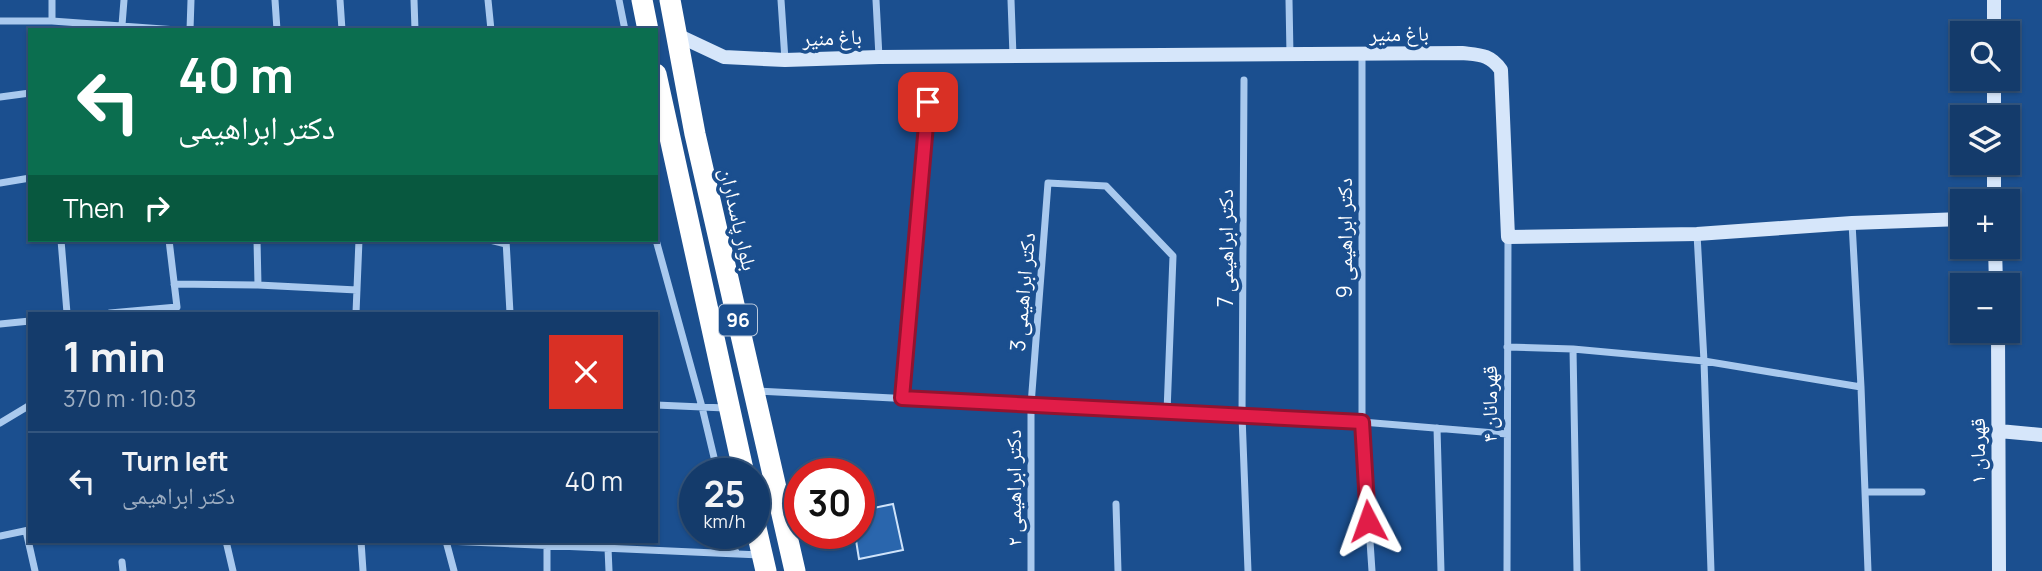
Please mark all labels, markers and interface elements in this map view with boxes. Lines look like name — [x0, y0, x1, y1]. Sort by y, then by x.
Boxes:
street label: باغ منیر — [1368, 18, 1429, 48]
map controls — [1950, 21, 2020, 343]
button: search — [1950, 21, 2020, 91]
street label: باغ منیر — [801, 22, 862, 52]
text: 40 m — [178, 41, 294, 108]
icon: left — [63, 56, 154, 147]
pin — [898, 72, 958, 132]
icon: arrive — [909, 83, 947, 121]
text: دکتر ابراهیمی — [178, 105, 335, 149]
button: layers — [1950, 105, 2020, 175]
street label: بلوار پاسداران — [714, 165, 764, 273]
street label: دکتر ابراهیمی 9 — [1330, 178, 1358, 298]
icon: right — [138, 189, 176, 227]
street label: دکتر ابراهیمی 7 — [1211, 189, 1239, 307]
button: + — [1950, 189, 2020, 259]
text: Then — [63, 190, 124, 226]
street label: دکتر ابراهیمی 3 — [1003, 231, 1041, 353]
button: − — [1950, 273, 2020, 343]
road number: 96 — [719, 304, 757, 336]
text: 1 min — [63, 327, 166, 385]
button: close — [549, 335, 623, 409]
street label: قهرمانان ۴ — [1475, 365, 1503, 443]
text: 370 m · 10:03 — [63, 382, 196, 414]
street label: قهرمان ۱ — [1963, 418, 1991, 484]
street label: دکتر ابراهیمی ۲ — [999, 430, 1027, 546]
text: Turn left — [122, 443, 229, 479]
speed limit sign: 30 — [784, 458, 875, 549]
icon: left — [63, 462, 101, 500]
text: 40 m — [565, 463, 623, 499]
text: 25 — [704, 470, 745, 518]
text: دکتر ابراهیمی — [122, 479, 235, 511]
position arrow — [1331, 484, 1405, 558]
text: km/h — [704, 509, 745, 533]

